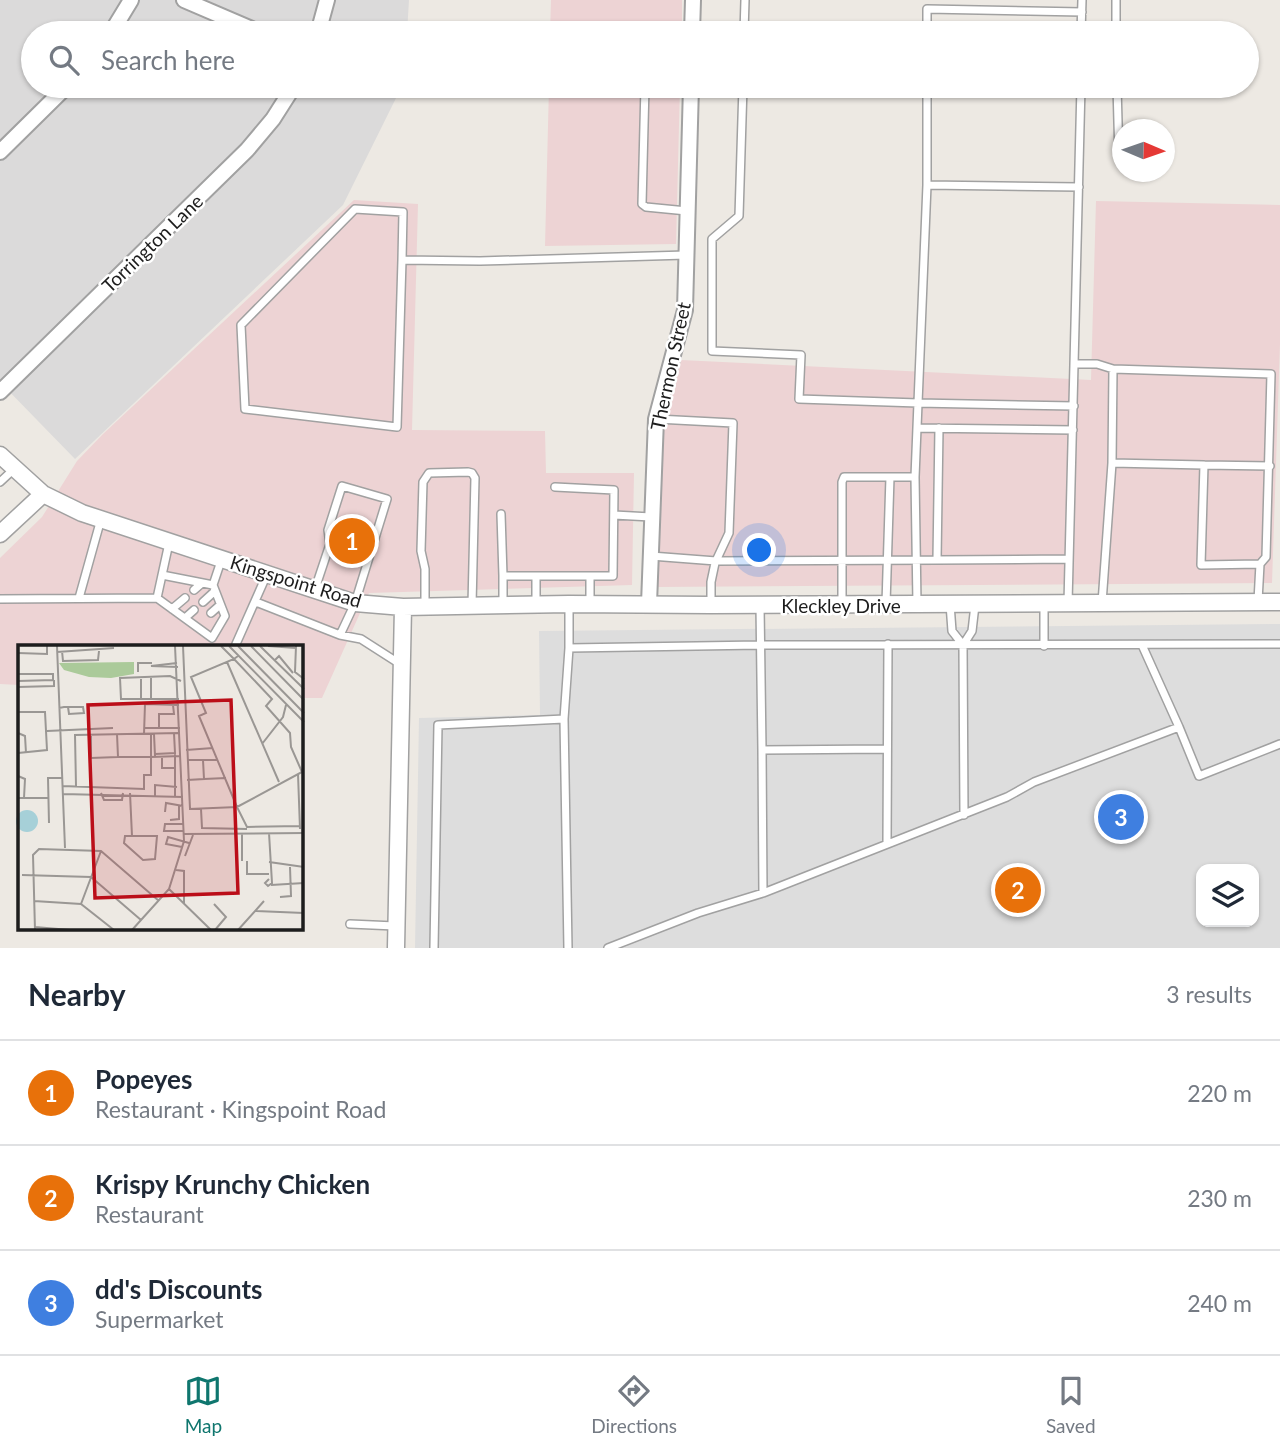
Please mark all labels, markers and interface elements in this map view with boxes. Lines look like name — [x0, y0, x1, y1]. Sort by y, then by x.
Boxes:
search box — [21, 21, 1259, 98]
icon: search — [45, 41, 83, 79]
text: Search here — [101, 44, 235, 76]
north arrow — [1112, 119, 1175, 182]
street label: Torrington Lane — [97, 189, 207, 297]
street label: Thermon Street — [645, 300, 695, 432]
pin: 1 — [329, 515, 375, 567]
your location — [742, 533, 776, 567]
street label: Kingspoint Road — [228, 550, 364, 612]
street label: Kleckley Drive — [781, 594, 901, 617]
inset map — [18, 645, 303, 930]
pin: 3 — [1098, 791, 1144, 843]
pin: 2 — [995, 864, 1041, 916]
map controls — [1196, 864, 1259, 927]
button: layers — [1196, 864, 1259, 927]
text: Nearby — [28, 976, 126, 1012]
text: 3 results — [1166, 980, 1252, 1008]
text: Popeyes — [95, 1063, 192, 1095]
text: 1 — [44, 1079, 58, 1107]
text: 220 m — [1187, 1079, 1252, 1107]
text: Restaurant · Kingspoint Road — [95, 1095, 386, 1123]
text: Krispy Krunchy Chicken — [95, 1168, 370, 1200]
text: 2 — [44, 1184, 58, 1212]
text: 230 m — [1187, 1184, 1252, 1212]
text: Restaurant — [95, 1200, 204, 1228]
text: dd's Discounts — [95, 1273, 263, 1305]
text: 3 — [44, 1289, 58, 1317]
text: 240 m — [1187, 1289, 1252, 1317]
text: Supermarket — [95, 1305, 224, 1333]
tab: Map — [184, 1372, 222, 1437]
tab: Directions — [591, 1372, 677, 1437]
tab: Saved — [1046, 1372, 1096, 1437]

